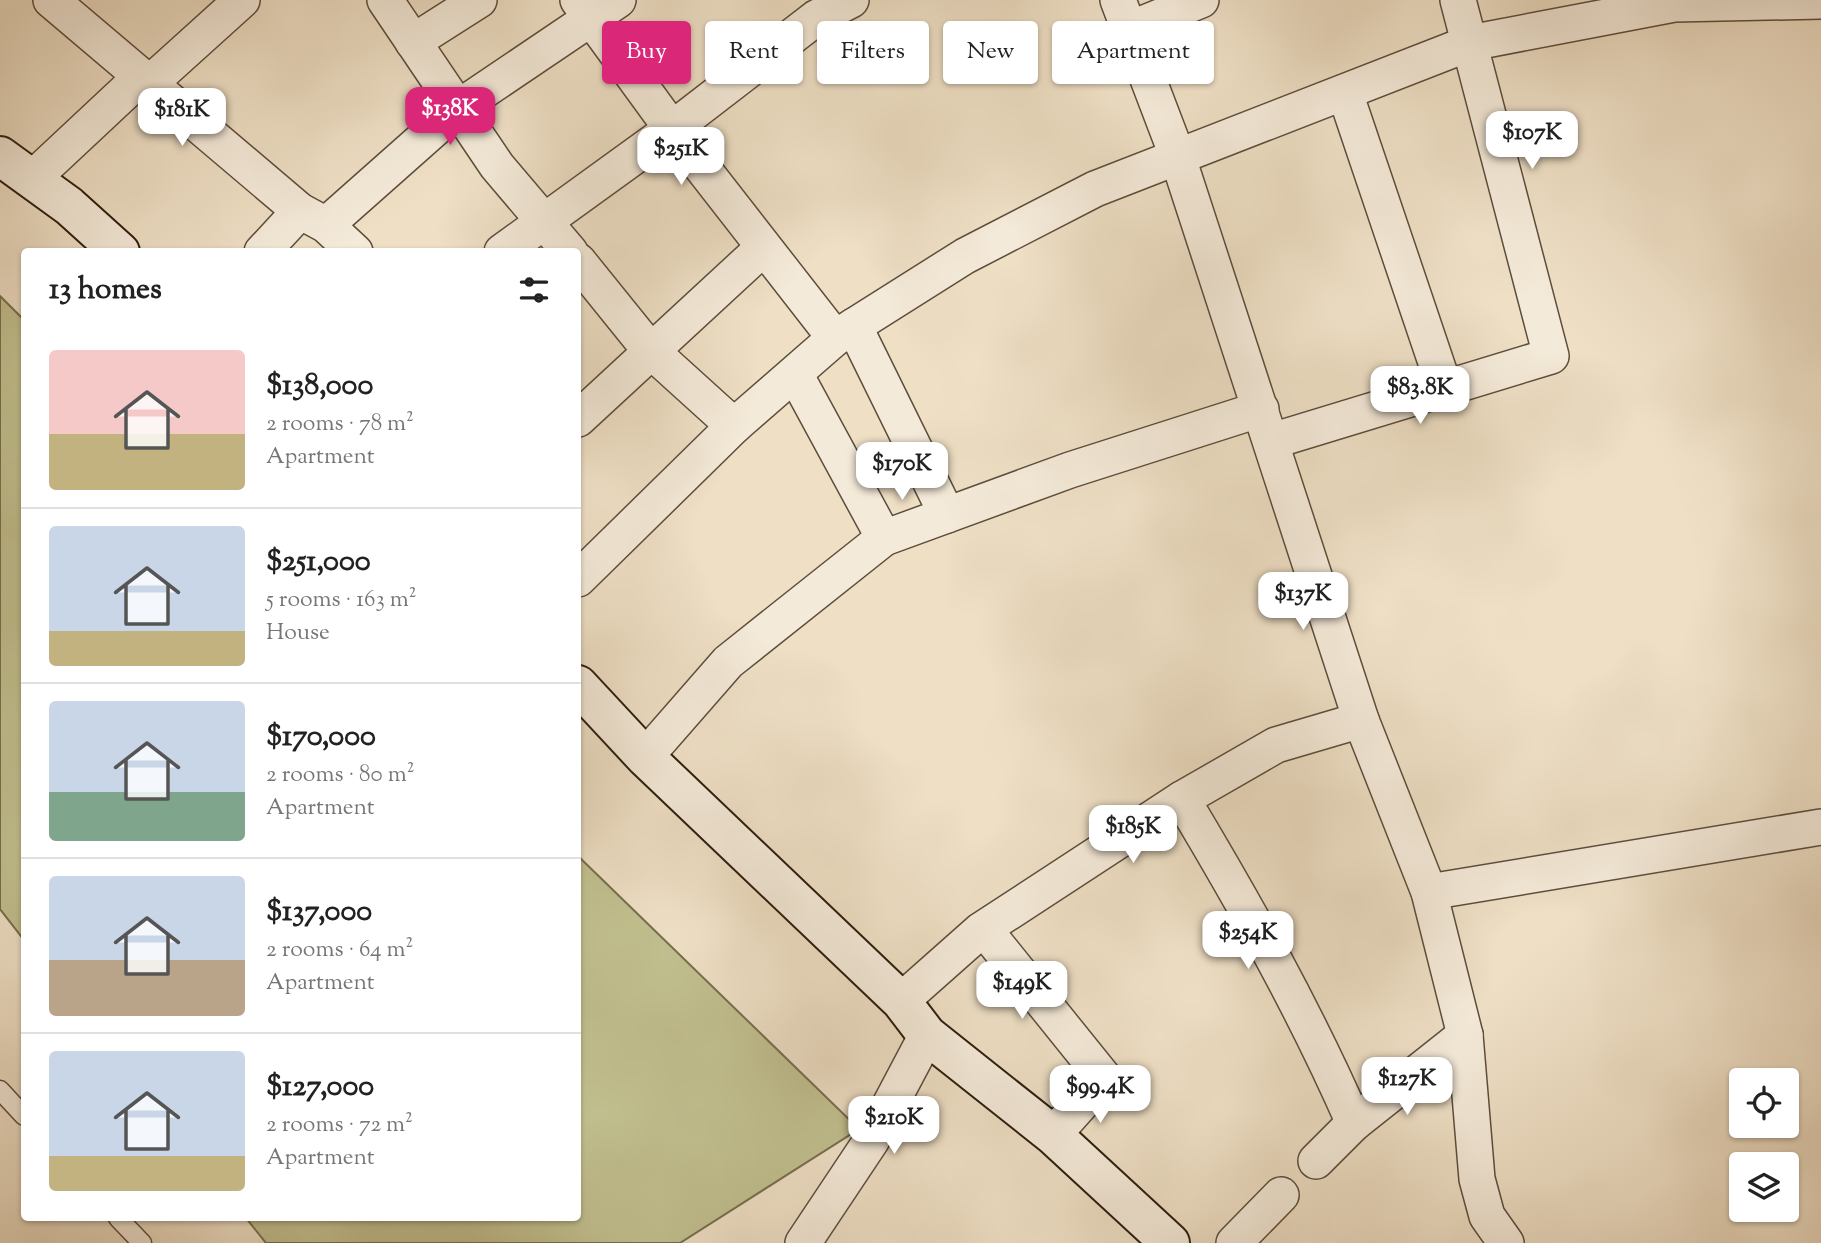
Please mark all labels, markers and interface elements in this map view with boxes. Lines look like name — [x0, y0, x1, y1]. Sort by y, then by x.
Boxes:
chip: Buy — [602, 21, 691, 84]
chip: Rent — [705, 21, 803, 84]
chip: Filters — [817, 21, 929, 84]
chip: New — [943, 21, 1038, 84]
chip: Apartment — [1052, 21, 1214, 84]
pin: $181K — [133, 88, 231, 148]
pin: $138K — [401, 88, 499, 147]
text: $138K — [421, 93, 479, 126]
text: $181K — [154, 94, 210, 127]
pin: $107K — [1483, 111, 1581, 171]
text: $107K — [1502, 117, 1562, 150]
pin: $251K — [632, 128, 730, 187]
text: $251K — [653, 133, 709, 166]
text: 13 homes — [49, 269, 162, 312]
icon: filters — [515, 271, 553, 309]
text: $138,000 — [266, 365, 373, 408]
pin: $83.8K — [1363, 366, 1477, 426]
text: $83.8K — [1387, 372, 1454, 405]
icon: home — [105, 378, 189, 462]
text: 2 rooms · 78 m² — [266, 408, 414, 441]
text: Apartment — [266, 441, 375, 474]
pin: $170K — [853, 442, 951, 502]
text: $170K — [872, 448, 932, 481]
text: $251,000 — [266, 541, 371, 584]
icon: home — [105, 554, 189, 638]
pin: $137K — [1254, 572, 1352, 632]
text: $137K — [1274, 578, 1332, 611]
text: 5 rooms · 163 m² — [266, 584, 416, 617]
text: House — [266, 617, 330, 650]
text: $170,000 — [266, 716, 376, 759]
icon: home — [105, 729, 189, 813]
text: 2 rooms · 80 m² — [266, 759, 414, 792]
text: Apartment — [266, 792, 375, 825]
pin: $185K — [1084, 806, 1182, 865]
text: $185K — [1105, 811, 1161, 844]
text: $137,000 — [266, 891, 372, 934]
icon: home — [105, 904, 189, 988]
pin: $254K — [1199, 912, 1297, 971]
text: $254K — [1218, 917, 1278, 950]
text: 2 rooms · 64 m² — [266, 934, 413, 967]
pin: $149K — [973, 962, 1071, 1021]
text: Apartment — [266, 967, 375, 1000]
text: $149K — [992, 967, 1052, 1000]
pin: $127K — [1358, 1058, 1456, 1117]
text: $127K — [1377, 1063, 1437, 1096]
text: $127,000 — [266, 1066, 374, 1109]
pin: $99.4K — [1043, 1066, 1157, 1125]
map controls — [1729, 1068, 1799, 1222]
button: locate — [1729, 1068, 1799, 1138]
text: $99.4K — [1066, 1071, 1134, 1104]
icon: home — [105, 1079, 189, 1163]
pin: $210K — [845, 1096, 943, 1156]
text: $210K — [864, 1102, 924, 1135]
text: 2 rooms · 72 m² — [266, 1109, 413, 1142]
text: Apartment — [266, 1142, 375, 1175]
button: layers — [1729, 1152, 1799, 1222]

